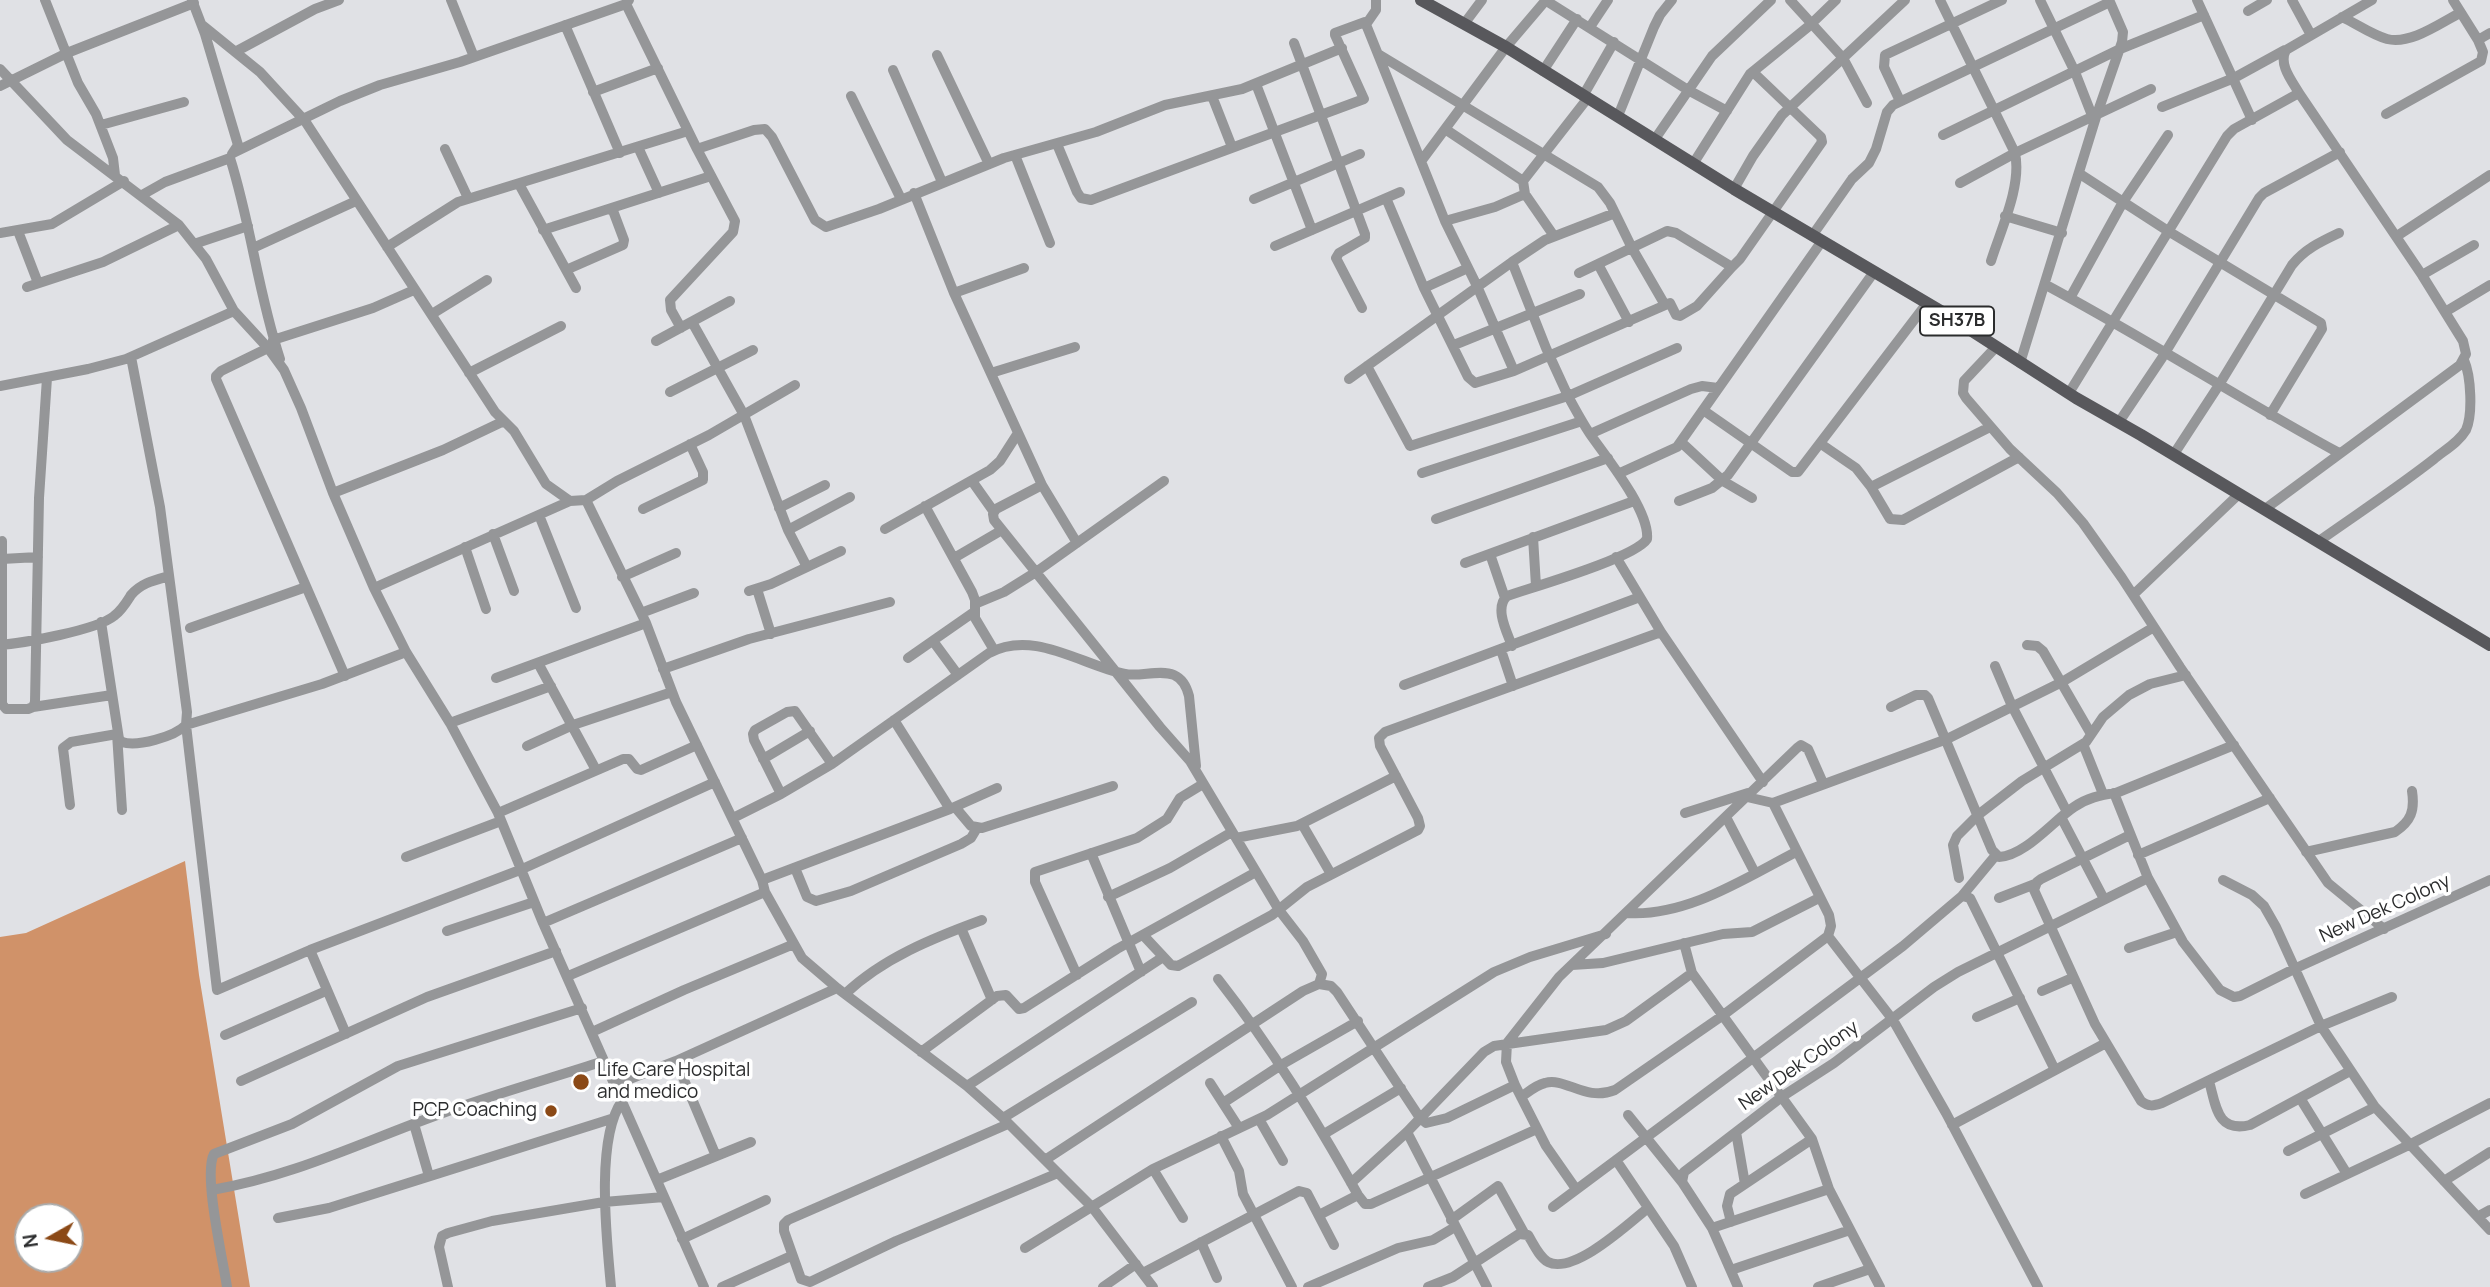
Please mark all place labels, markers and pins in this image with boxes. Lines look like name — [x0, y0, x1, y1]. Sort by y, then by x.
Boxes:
place label: Life Care Hospital and medico — [597, 1060, 751, 1104]
marker: Life Care Hospital and medico — [571, 1072, 591, 1092]
place label: PCP Coaching — [412, 1100, 537, 1122]
marker: PCP Coaching — [543, 1103, 559, 1119]

